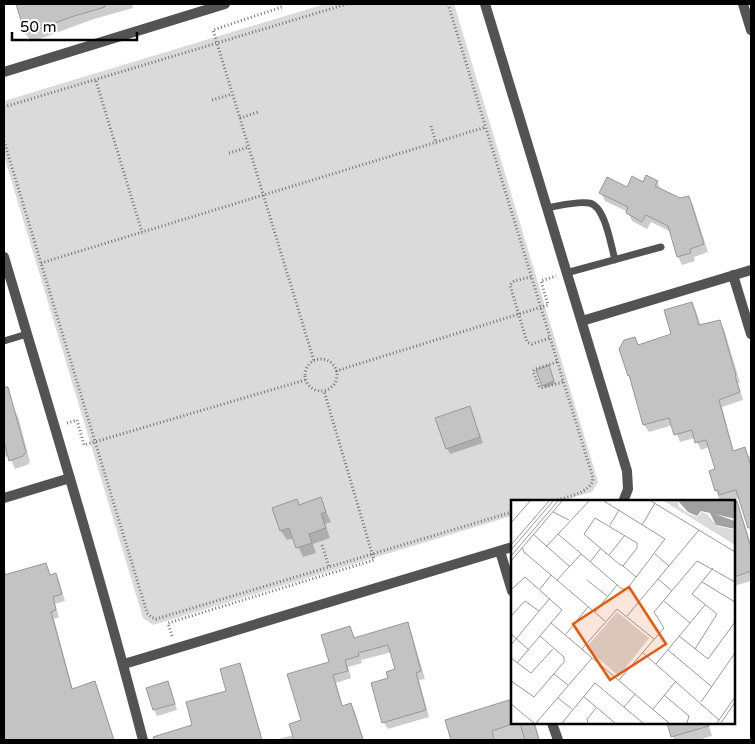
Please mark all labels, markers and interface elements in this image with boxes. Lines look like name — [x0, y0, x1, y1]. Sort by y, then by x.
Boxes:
scale bar — [12, 10, 138, 42]
text: 50 m — [20, 18, 57, 36]
inset map — [511, 500, 735, 724]

